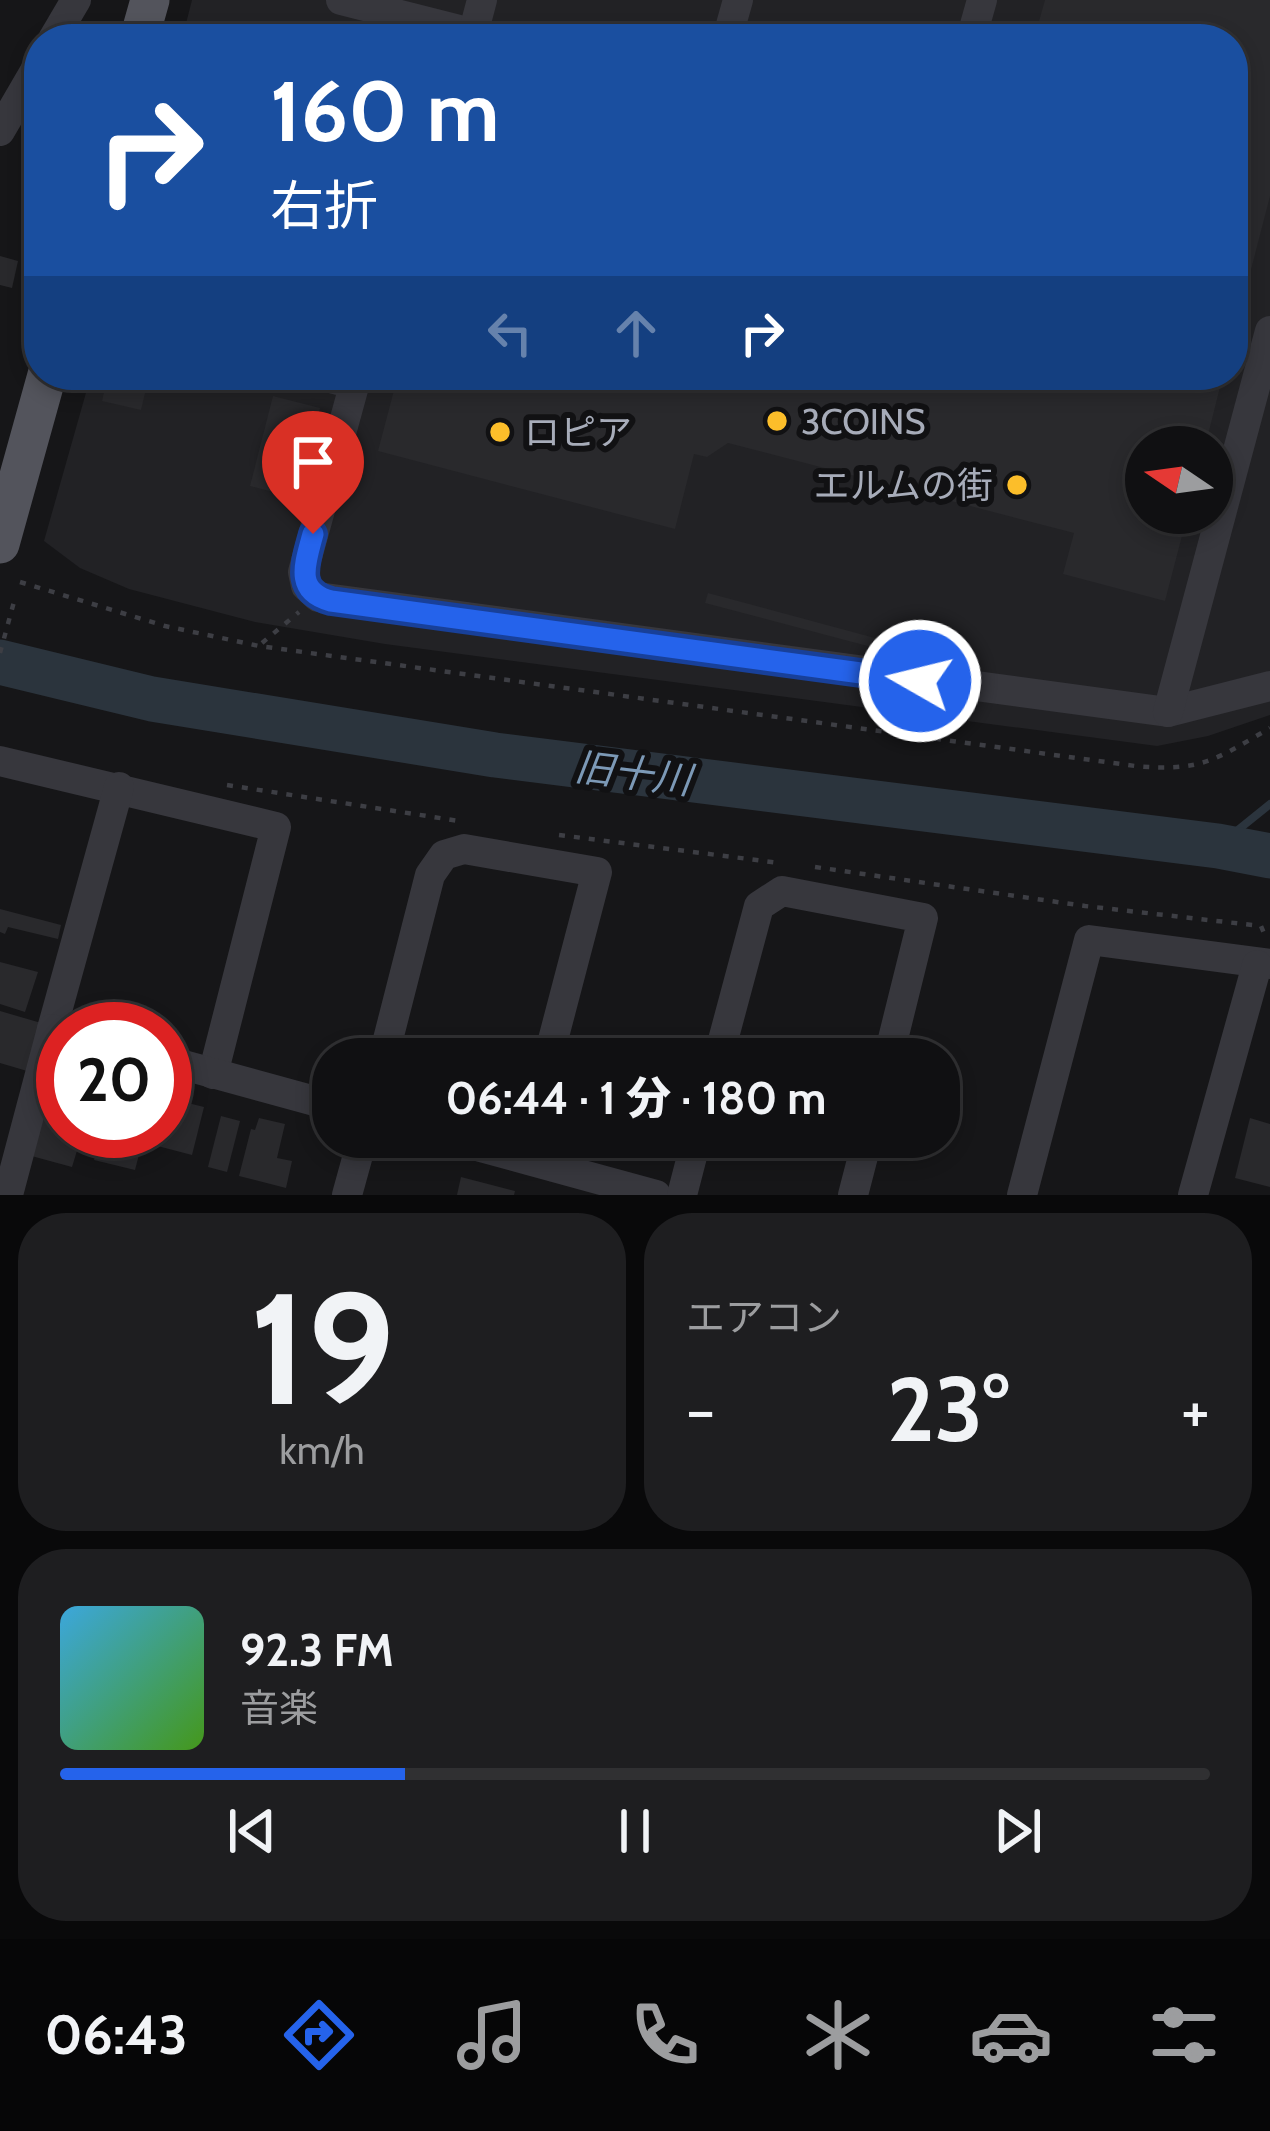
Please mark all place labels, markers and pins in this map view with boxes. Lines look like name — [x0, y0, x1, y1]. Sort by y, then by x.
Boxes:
place label: 3COINS — [801, 399, 925, 443]
marker: 3COINS — [764, 408, 790, 434]
place label: ロピア — [524, 410, 632, 454]
pin — [262, 411, 364, 534]
marker: ロピア — [487, 419, 513, 445]
place label: エルムの街 — [814, 463, 993, 507]
marker: エルムの街 — [1004, 472, 1030, 498]

